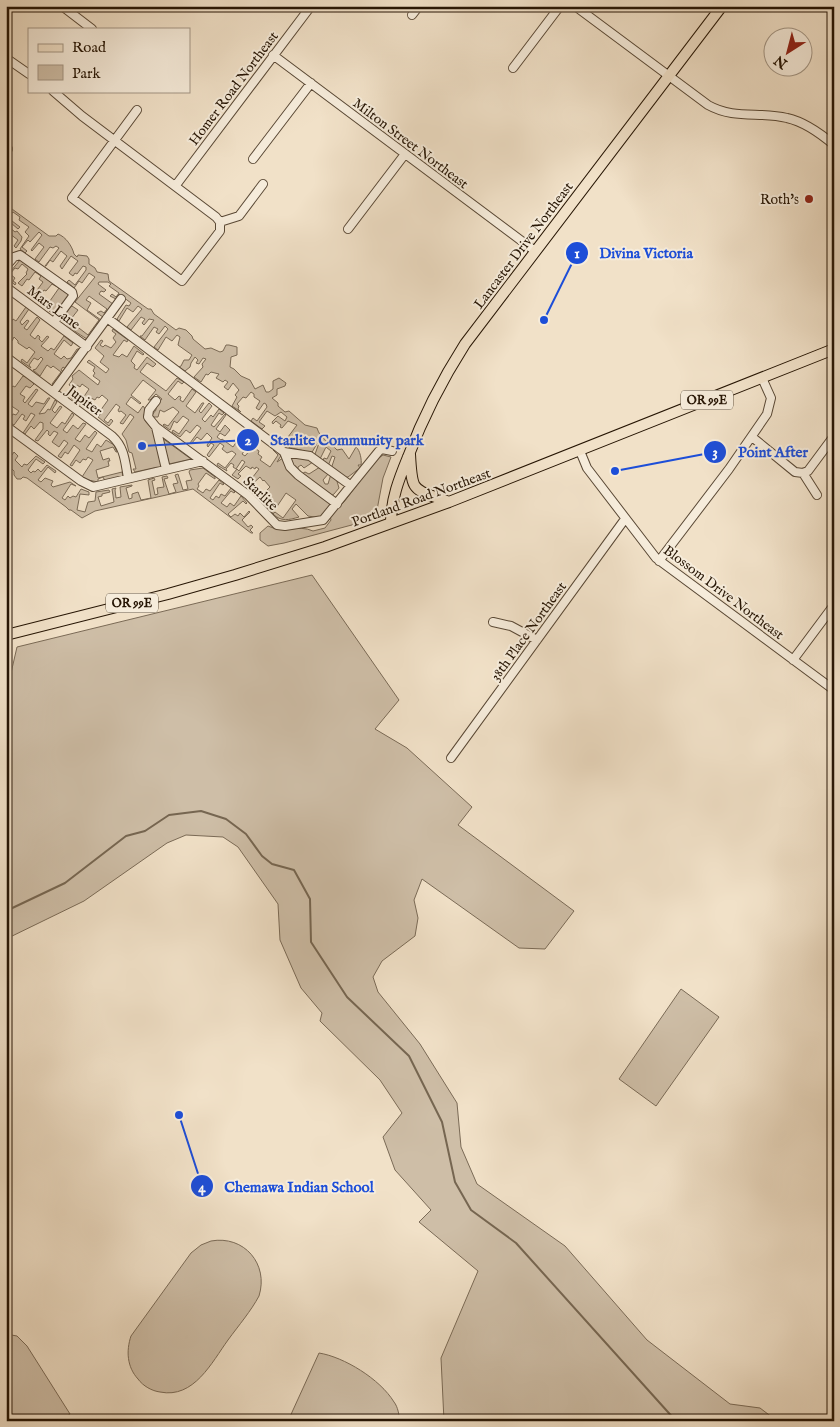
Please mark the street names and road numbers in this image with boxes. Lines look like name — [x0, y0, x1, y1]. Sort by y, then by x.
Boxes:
street label: Homer Road Northeast — [185, 28, 283, 149]
street label: Milton Street Northeast — [349, 94, 472, 193]
street label: Lancaster Drive Northeast — [470, 178, 578, 313]
street label: Mars Lane — [23, 282, 84, 334]
street label: Jupiter — [61, 380, 106, 420]
road number: OR 99E — [681, 390, 733, 410]
street label: Portland Road Northeast — [349, 464, 493, 531]
street label: Starlite — [239, 473, 282, 515]
street label: Blossom Drive Northeast — [660, 542, 787, 644]
street label: 38th Place Northeast — [487, 578, 571, 685]
road number: OR 99E — [106, 594, 158, 612]

